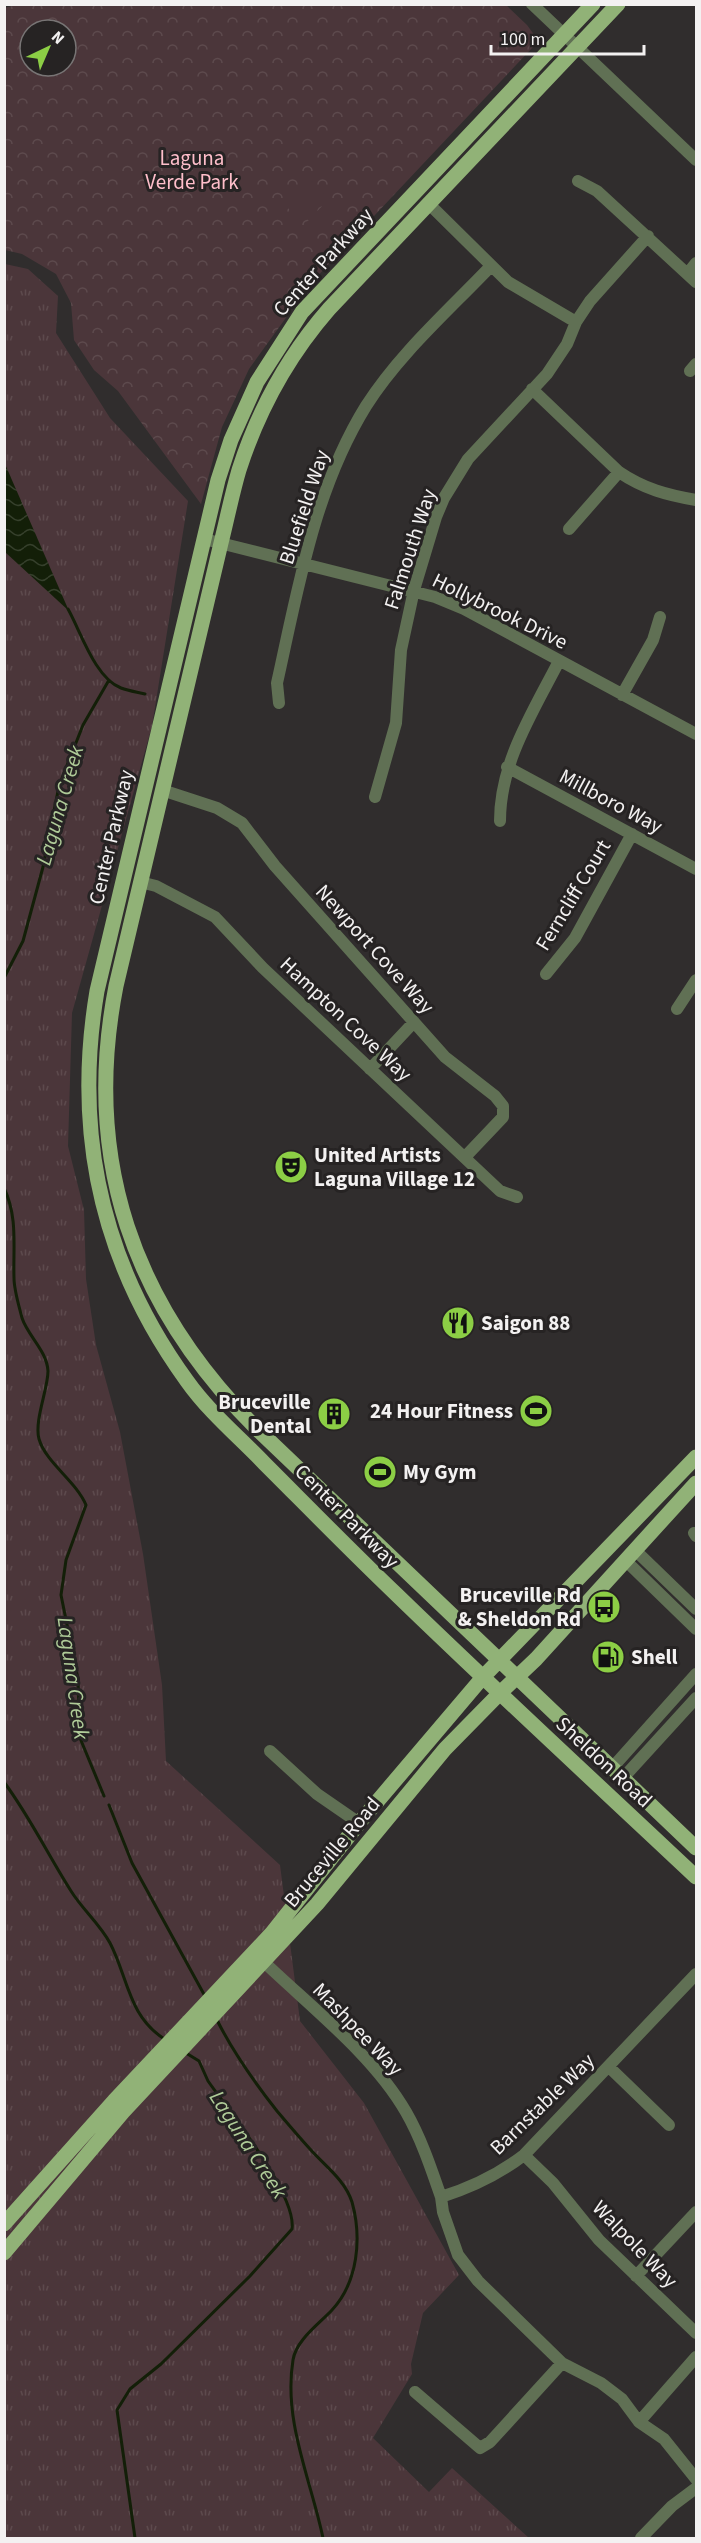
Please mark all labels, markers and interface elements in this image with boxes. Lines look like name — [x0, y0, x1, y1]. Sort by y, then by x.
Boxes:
north arrow — [18, 18, 78, 78]
scale bar — [491, 18, 644, 56]
text: N — [46, 26, 69, 50]
text: 100 m — [500, 27, 545, 52]
park label: Laguna Verde Park — [145, 143, 239, 197]
street label: Center Parkway — [266, 201, 380, 323]
street label: Bluefield Way — [271, 446, 337, 568]
street label: Falmouth Way — [376, 485, 444, 613]
street label: Hollybrook Drive — [427, 565, 573, 657]
water label: Laguna Creek — [28, 741, 93, 869]
street label: Millboro Way — [554, 761, 668, 841]
street label: Center Parkway — [81, 767, 141, 907]
street label: Ferncliff Court — [528, 834, 618, 956]
street label: Newport Cove Way — [309, 878, 441, 1020]
street label: Hampton Cove Way — [273, 950, 419, 1088]
place label: United Artists Laguna Village 12 — [314, 1140, 475, 1194]
theatre icon: United Artists Laguna Village 12 — [273, 1149, 309, 1185]
restaurant icon: Saigon 88 — [440, 1305, 476, 1341]
place label: Saigon 88 — [481, 1308, 570, 1338]
place label: Bruceville Dental — [218, 1387, 311, 1441]
sports icon: 24 Hour Fitness — [518, 1393, 554, 1429]
building icon: Bruceville Dental — [316, 1396, 352, 1432]
place label: 24 Hour Fitness — [370, 1396, 513, 1426]
sports icon: My Gym — [362, 1454, 398, 1490]
street label: Center Parkway — [288, 1457, 406, 1575]
place label: My Gym — [403, 1457, 476, 1487]
place label: Bruceville Rd & Sheldon Rd — [458, 1580, 581, 1634]
bus stop icon: Bruceville Rd & Sheldon Rd — [586, 1589, 622, 1625]
water label: Laguna Creek — [49, 1615, 98, 1742]
fuel station icon: Shell — [590, 1639, 626, 1675]
place label: Shell — [631, 1642, 678, 1672]
street label: Sheldon Road — [549, 1709, 659, 1815]
street label: Bruceville Road — [277, 1790, 387, 1914]
street label: Mashpee Way — [306, 1976, 410, 2082]
street label: Barnstable Way — [483, 2046, 601, 2162]
water label: Laguna Creek — [201, 2084, 296, 2206]
street label: Walpole Way — [585, 2193, 685, 2295]

